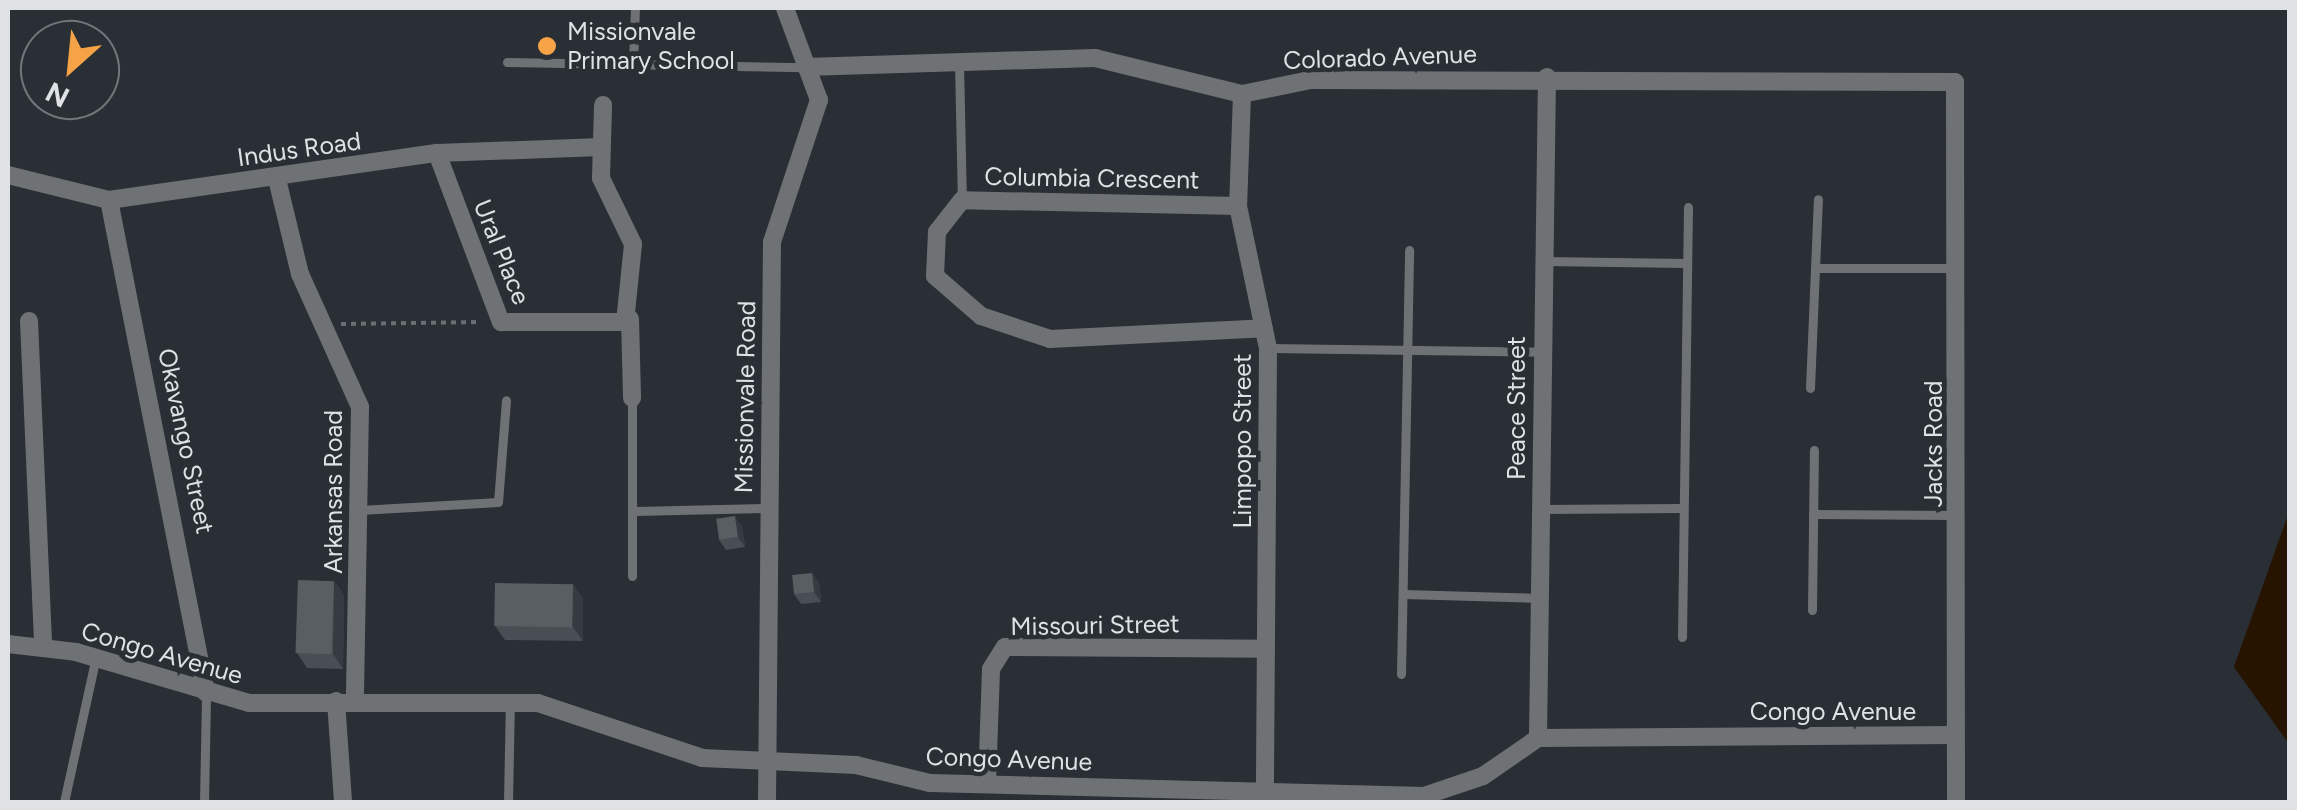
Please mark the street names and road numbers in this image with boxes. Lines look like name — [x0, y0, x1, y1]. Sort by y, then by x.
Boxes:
street label: Colorado Avenue — [1283, 39, 1477, 75]
street label: Indus Road — [235, 125, 363, 173]
street label: Columbia Crescent — [984, 161, 1200, 195]
street label: Ural Place — [467, 195, 537, 309]
street label: Missionvale Road — [728, 300, 762, 494]
street label: Peace Street — [1501, 336, 1531, 480]
street label: Okavango Street — [152, 346, 220, 536]
street label: Limpopo Street — [1227, 354, 1257, 528]
street label: Jacks Road — [1918, 381, 1948, 507]
street label: Arkansas Road — [318, 410, 348, 574]
street label: Missouri Street — [1010, 609, 1180, 641]
street label: Congo Avenue — [78, 616, 246, 690]
street label: Congo Avenue — [1750, 696, 1916, 726]
street label: Congo Avenue — [925, 741, 1093, 777]

